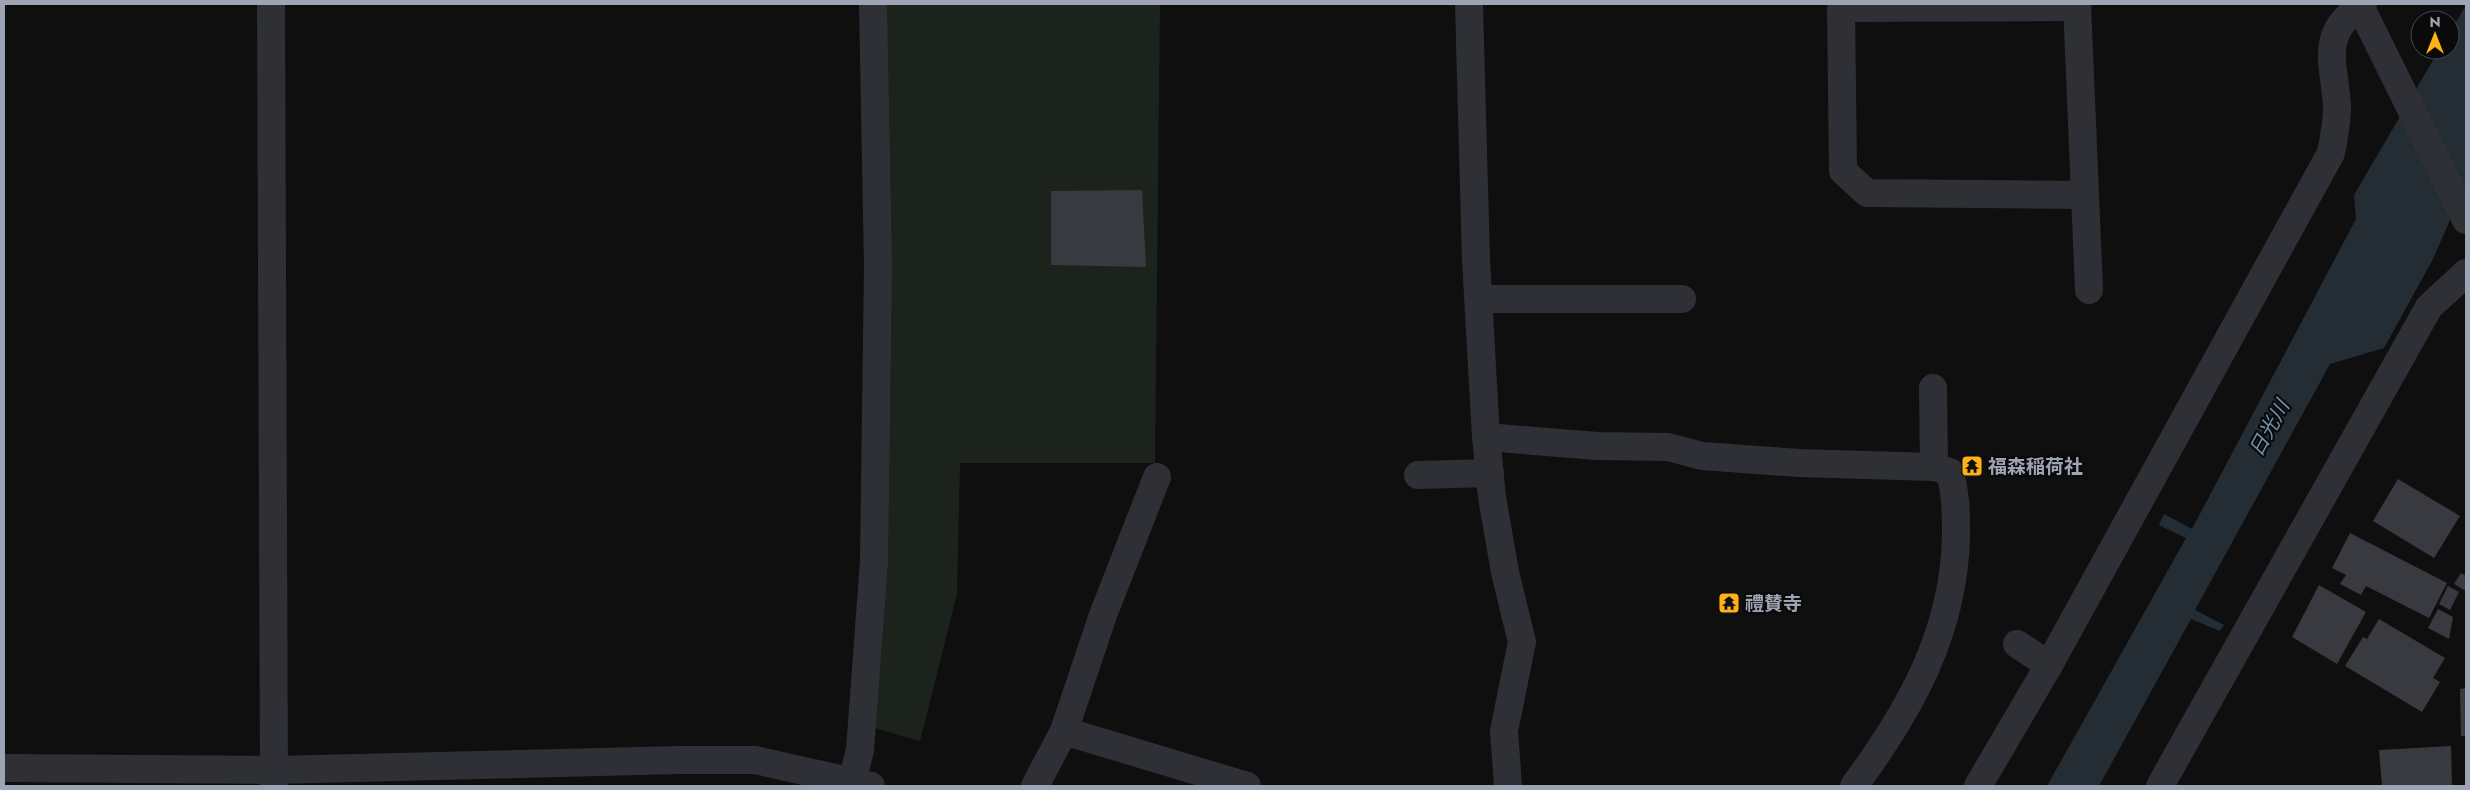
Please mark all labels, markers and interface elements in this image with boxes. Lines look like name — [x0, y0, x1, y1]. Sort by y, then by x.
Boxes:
north arrow — [2410, 10, 2460, 60]
text: N — [2429, 12, 2441, 32]
water label: 日光川 — [2242, 393, 2298, 462]
place label: 福森稲荷社 — [1988, 453, 2083, 480]
temple icon: 福森稲荷社 — [1960, 454, 1984, 478]
place label: 禮賛寺 — [1745, 590, 1802, 617]
temple icon: 禮賛寺 — [1717, 591, 1741, 615]

